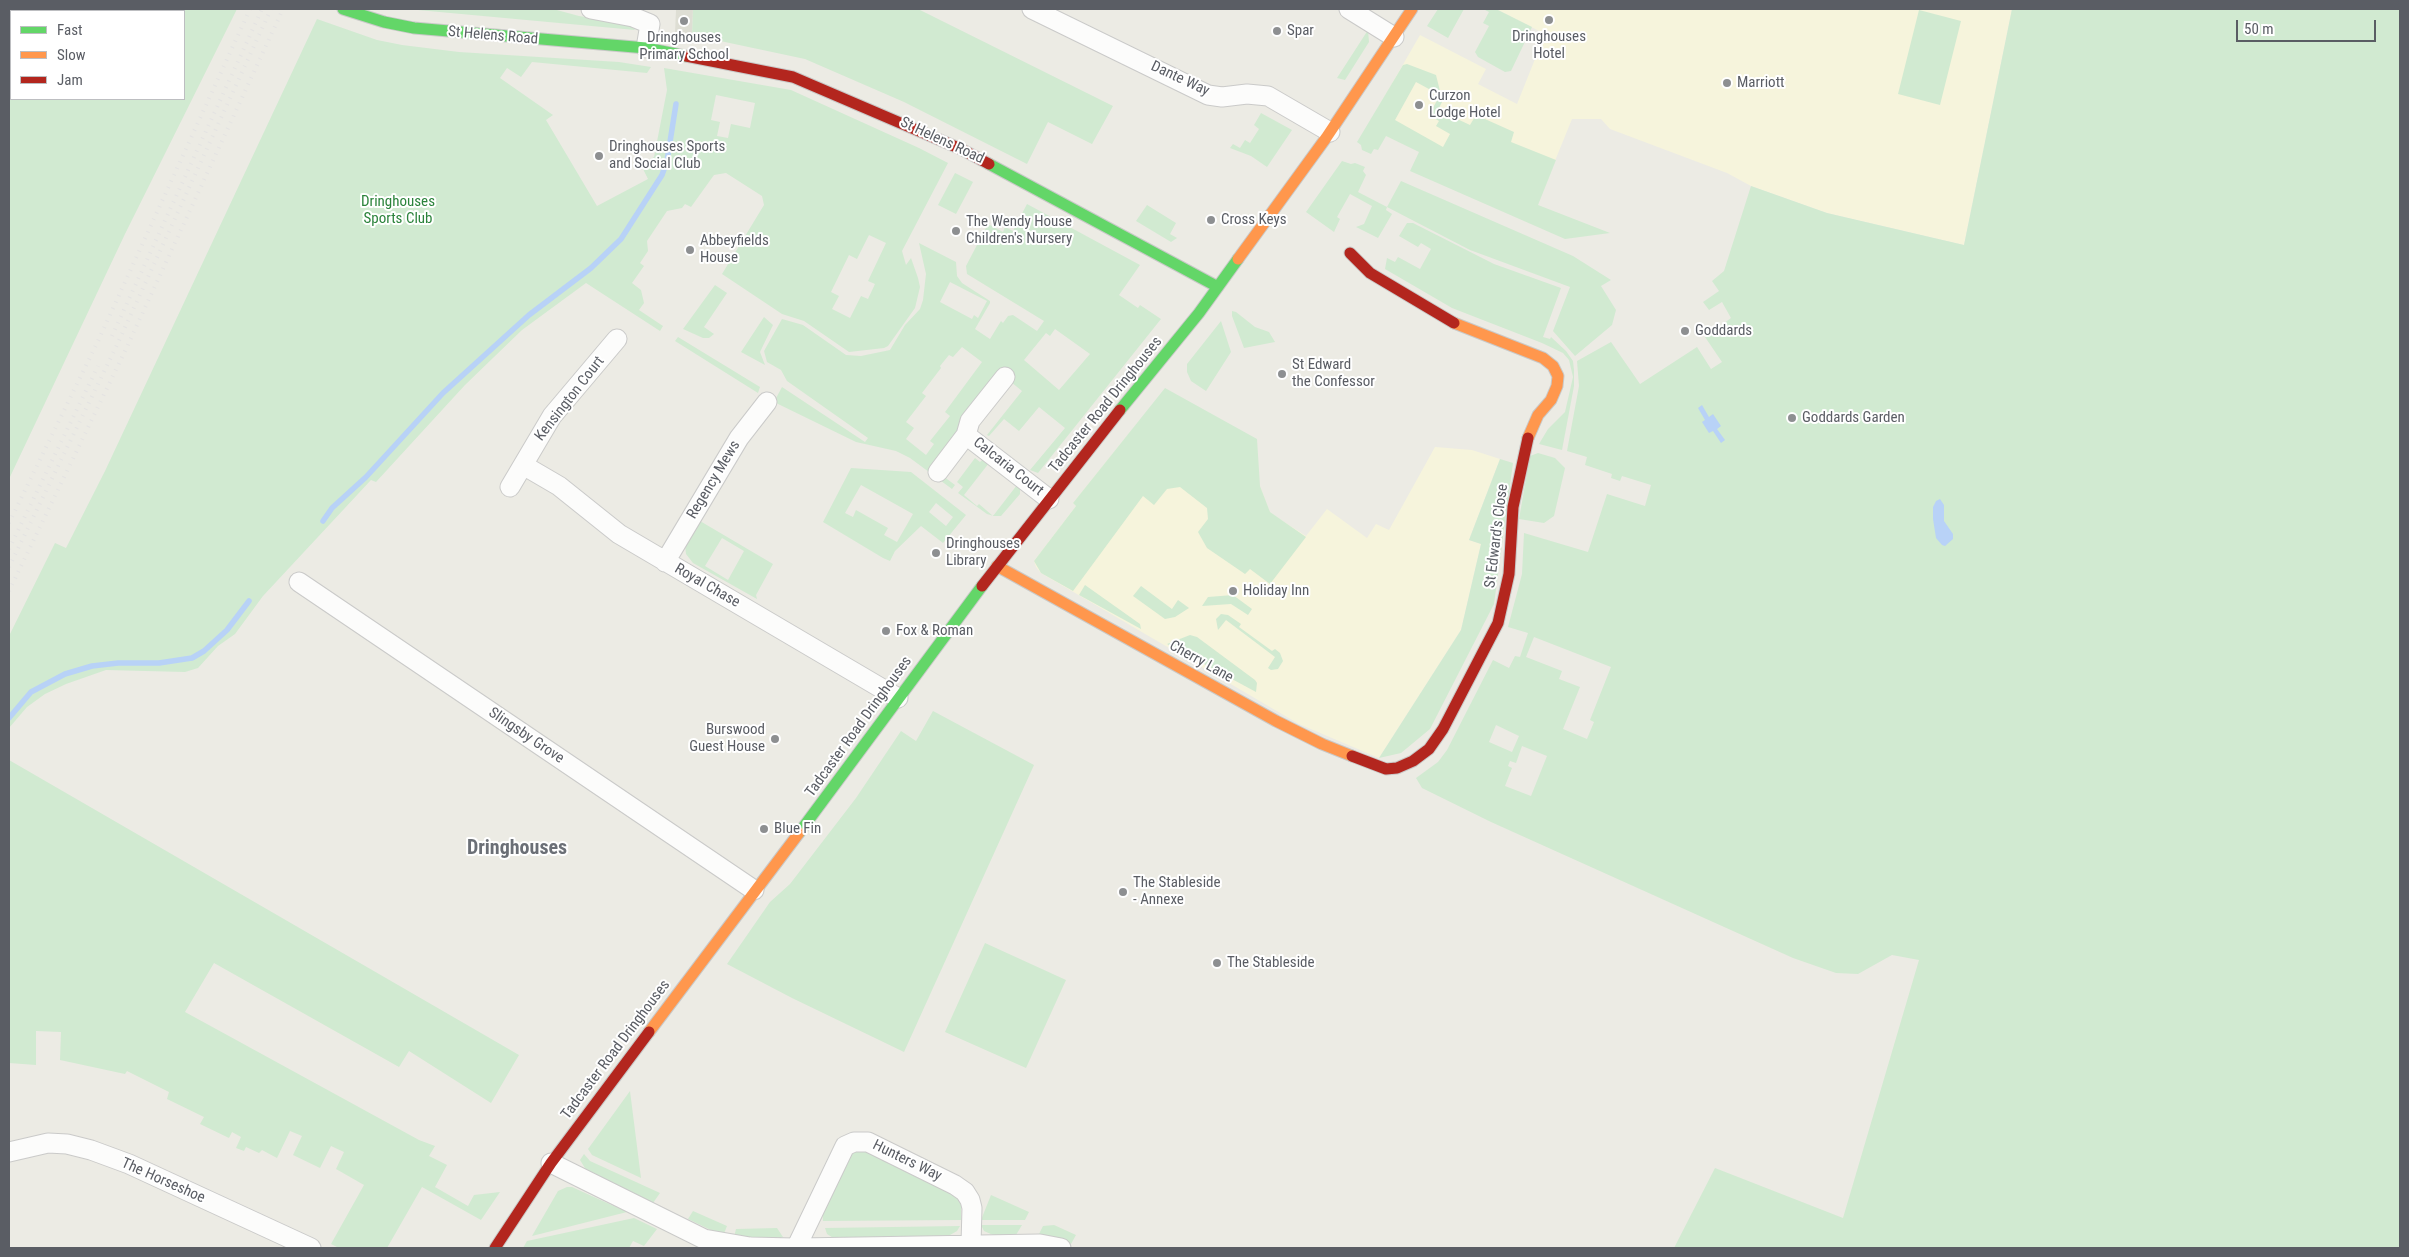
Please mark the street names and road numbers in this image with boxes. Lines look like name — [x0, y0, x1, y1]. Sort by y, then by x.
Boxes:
street label: St Helens Road — [447, 23, 539, 49]
street label: Dante Way — [1148, 58, 1212, 100]
street label: St Helens Road — [897, 114, 987, 168]
street label: Tadcaster Road Dringhouses — [1046, 333, 1166, 477]
street label: Kensington Court — [531, 353, 609, 445]
street label: Calcaria Court — [969, 434, 1047, 500]
street label: Regency Mews — [684, 438, 744, 522]
street label: St Edward's Close — [1482, 483, 1512, 589]
street label: Royal Chase — [671, 560, 743, 612]
street label: Cherry Lane — [1166, 637, 1236, 687]
street label: Tadcaster Road Dringhouses — [802, 653, 916, 801]
street label: Slingsby Grove — [485, 704, 567, 768]
street label: Tadcaster Road Dringhouses — [558, 977, 674, 1123]
street label: Hunters Way — [870, 1137, 944, 1185]
street label: The Horseshoe — [118, 1155, 208, 1207]

